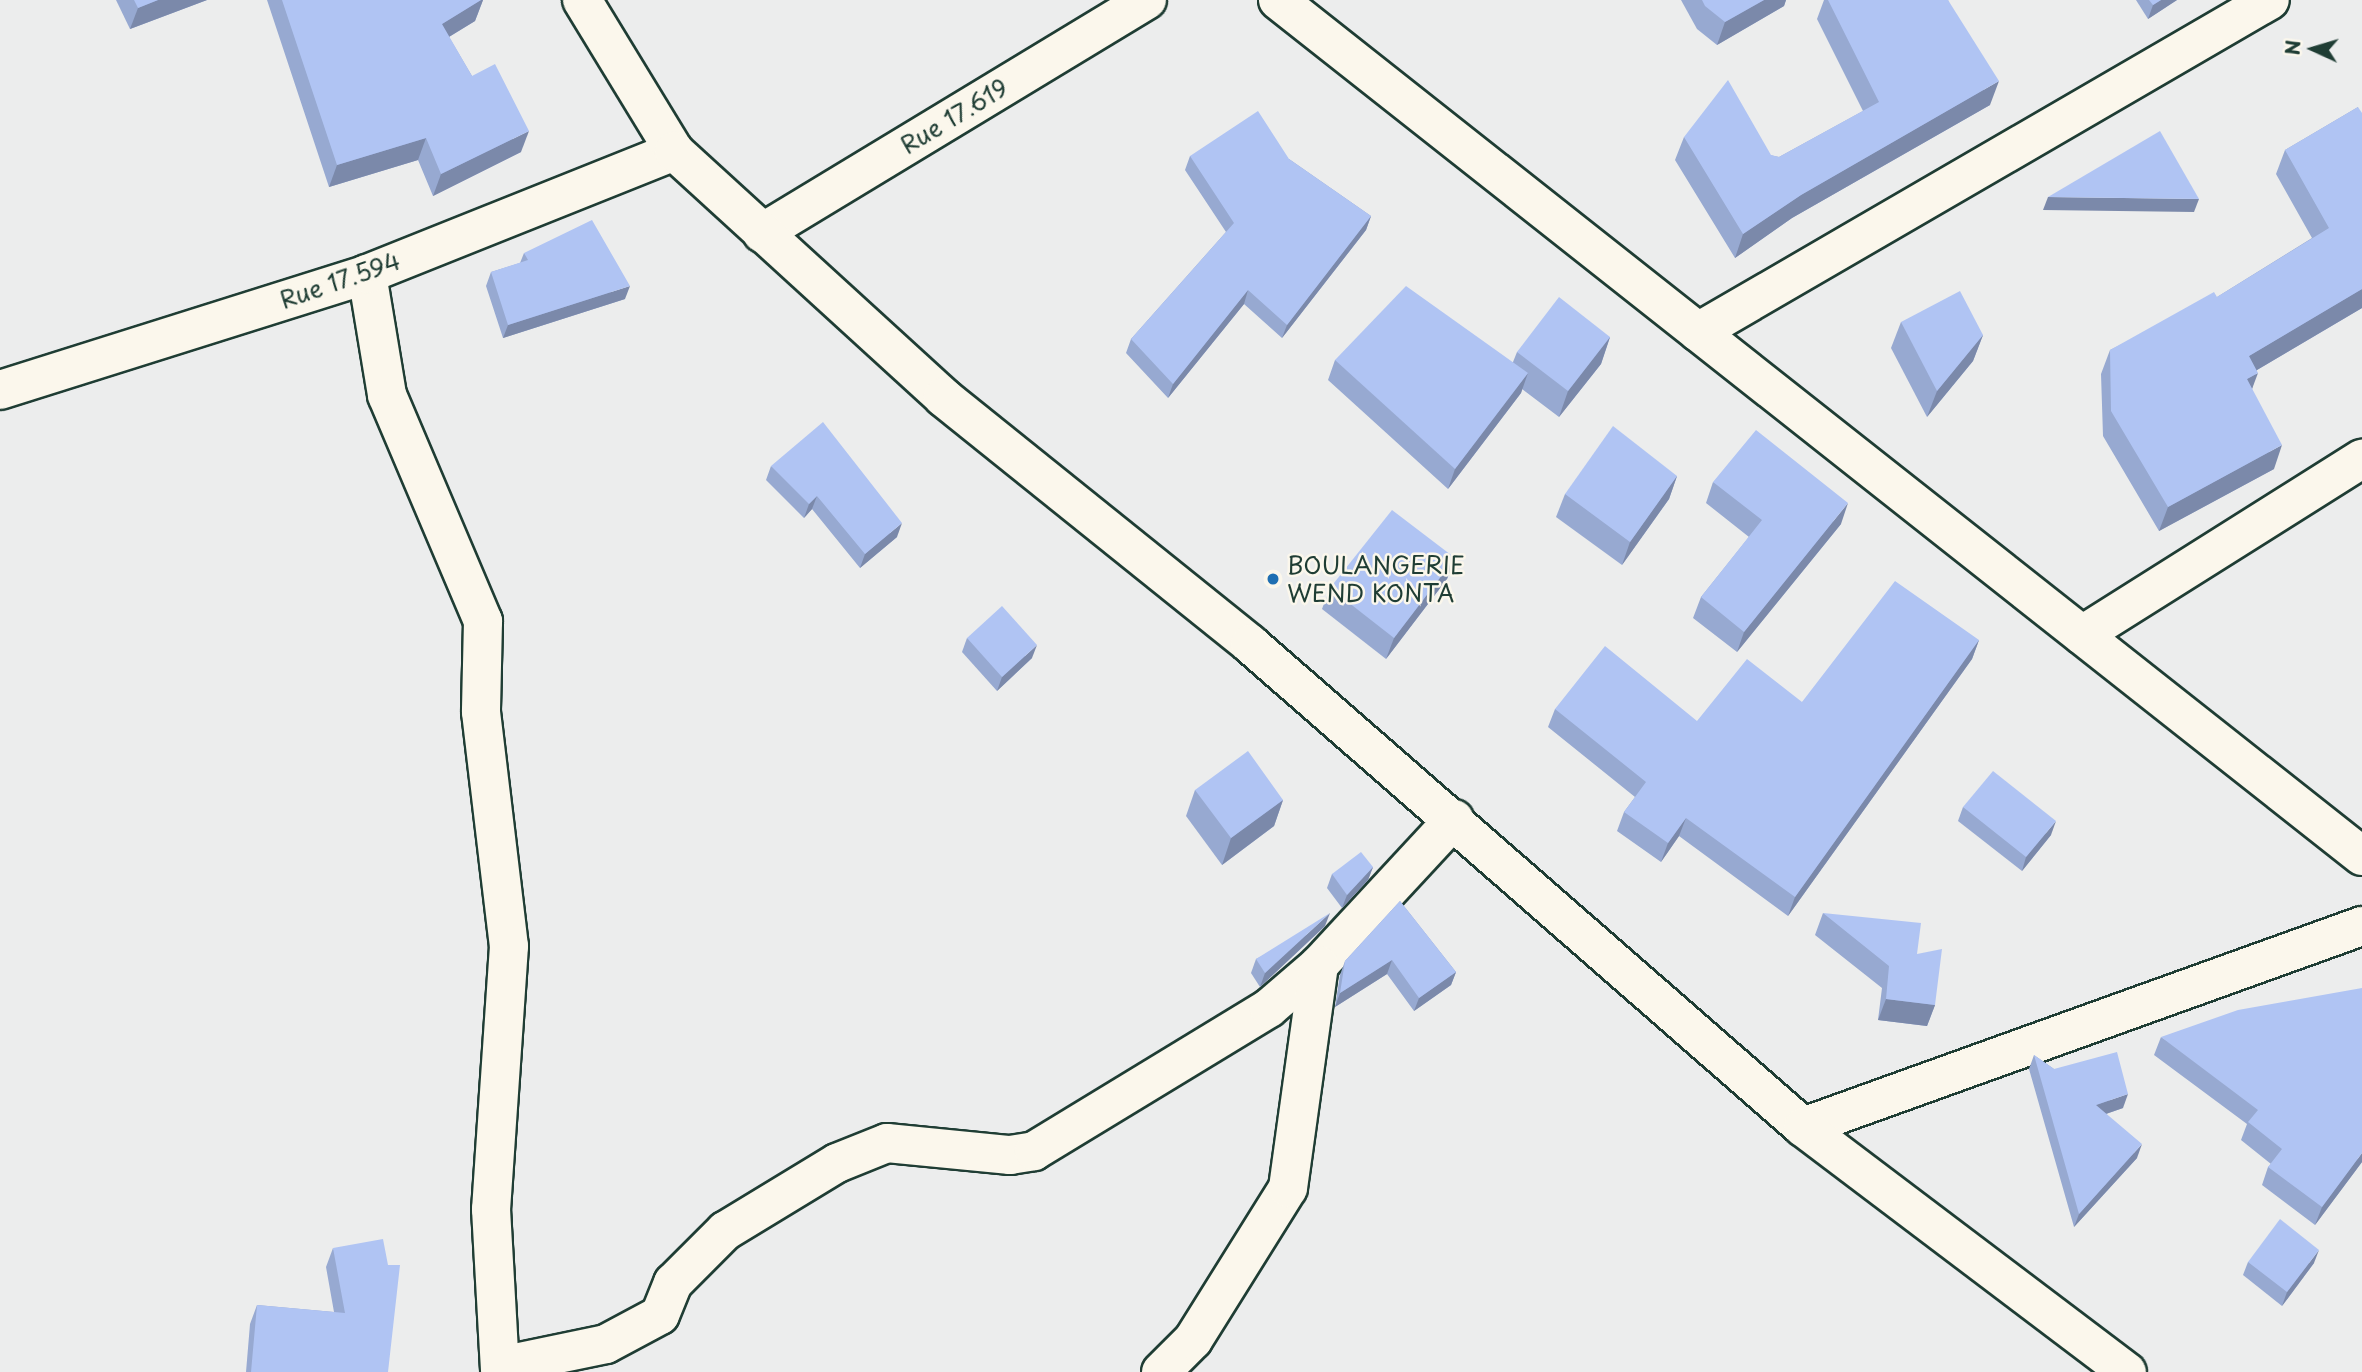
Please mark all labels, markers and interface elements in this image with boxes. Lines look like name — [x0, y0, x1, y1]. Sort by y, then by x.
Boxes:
north arrow — [2278, 14, 2348, 84]
text: N — [2278, 39, 2307, 56]
street label: Rue 17.619 — [894, 72, 1014, 160]
street label: Rue 17.594 — [275, 246, 405, 314]
place label: BOULANGERIE WEND KONTA — [1287, 551, 1465, 607]
marker: BOULANGERIE WEND KONTA — [1265, 571, 1281, 587]

